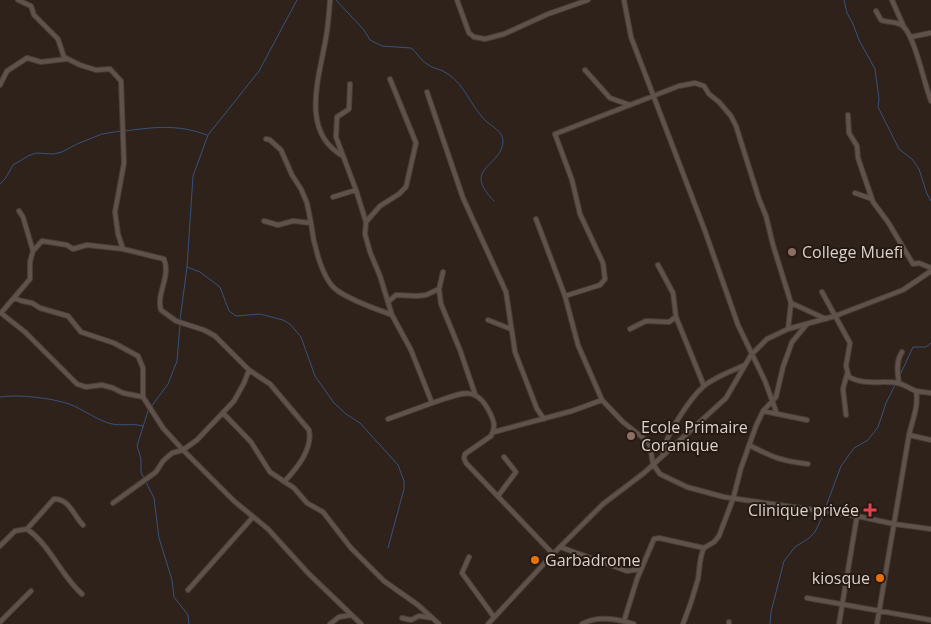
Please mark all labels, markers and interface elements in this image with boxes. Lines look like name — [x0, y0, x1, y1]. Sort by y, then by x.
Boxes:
place label: College Muefi — [802, 241, 903, 263]
marker: College Muefi — [786, 246, 798, 258]
place label: Ecole Primaire Coranique — [641, 416, 748, 456]
marker: Ecole Primaire Coranique — [625, 430, 637, 442]
place label: Clinique privée — [748, 499, 859, 521]
marker: Clinique privée — [863, 503, 877, 517]
place label: Garbadrome — [545, 549, 641, 571]
marker: Garbadrome — [529, 554, 541, 566]
place label: kiosque — [812, 567, 870, 589]
marker: kiosque — [874, 572, 886, 584]

